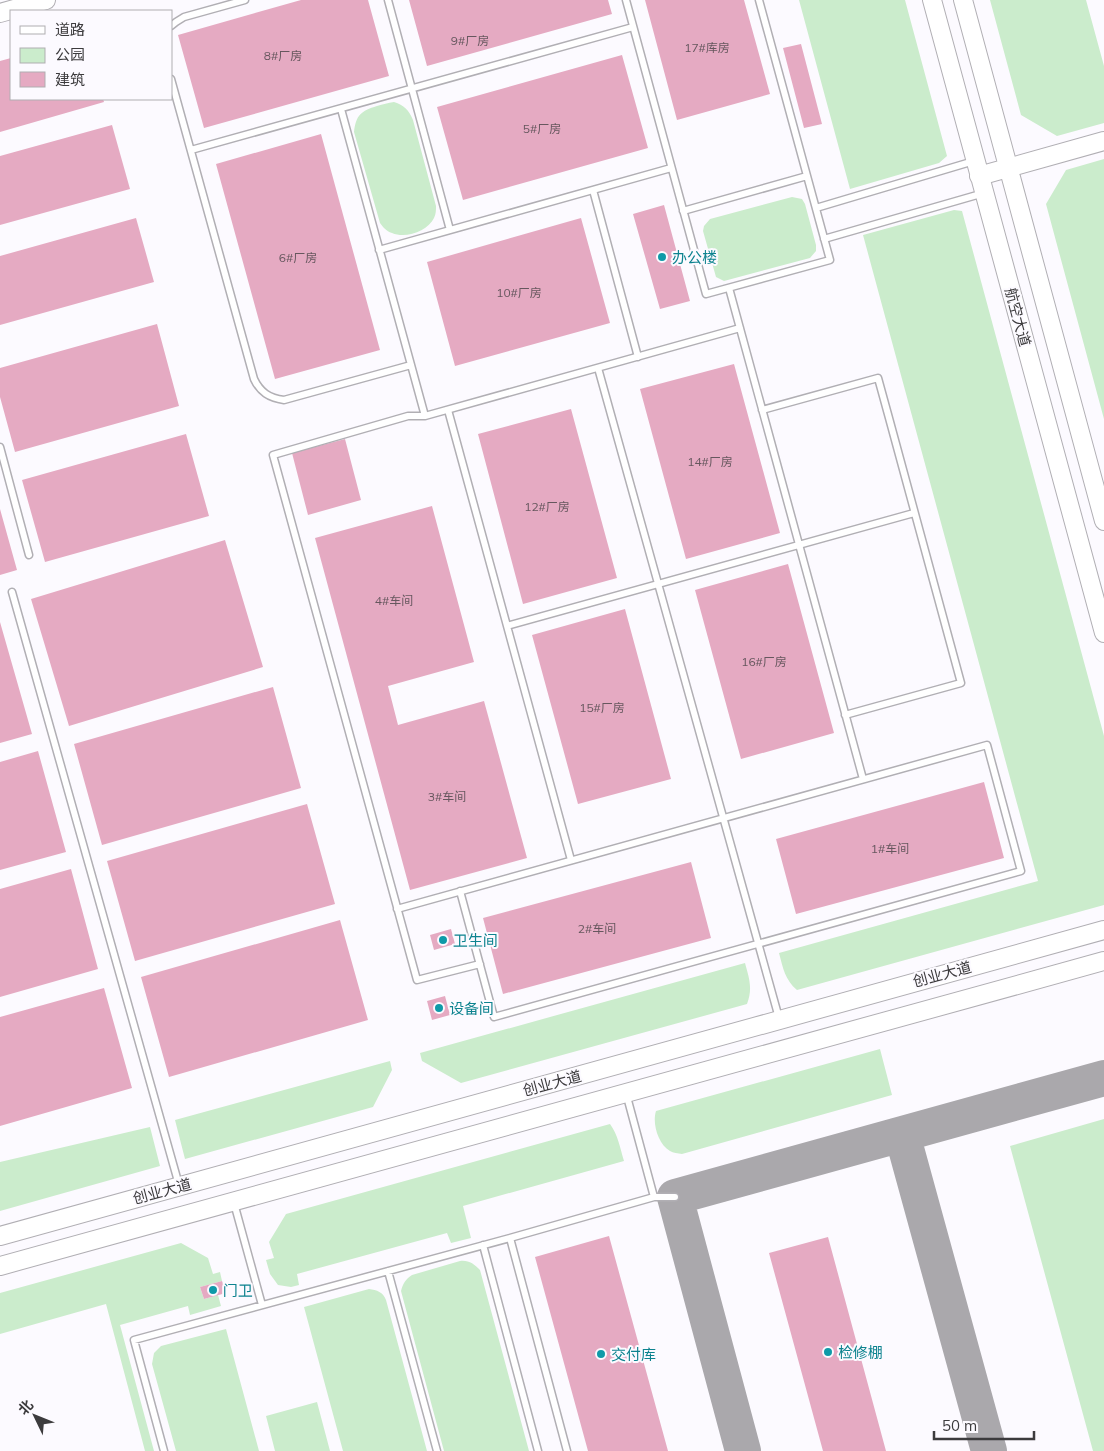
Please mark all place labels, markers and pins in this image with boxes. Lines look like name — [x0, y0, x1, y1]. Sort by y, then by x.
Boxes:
place label: 办公楼 — [672, 248, 717, 267]
marker: 办公楼 — [656, 251, 668, 263]
place label: 卫生间 — [453, 931, 498, 950]
marker: 卫生间 — [437, 934, 449, 946]
place label: 设备间 — [449, 999, 494, 1018]
marker: 设备间 — [433, 1002, 445, 1014]
place label: 门卫 — [223, 1281, 253, 1300]
marker: 门卫 — [207, 1284, 219, 1296]
place label: 检修棚 — [838, 1343, 883, 1362]
place label: 交付库 — [611, 1345, 656, 1364]
marker: 检修棚 — [822, 1346, 834, 1358]
marker: 交付库 — [595, 1348, 607, 1360]

